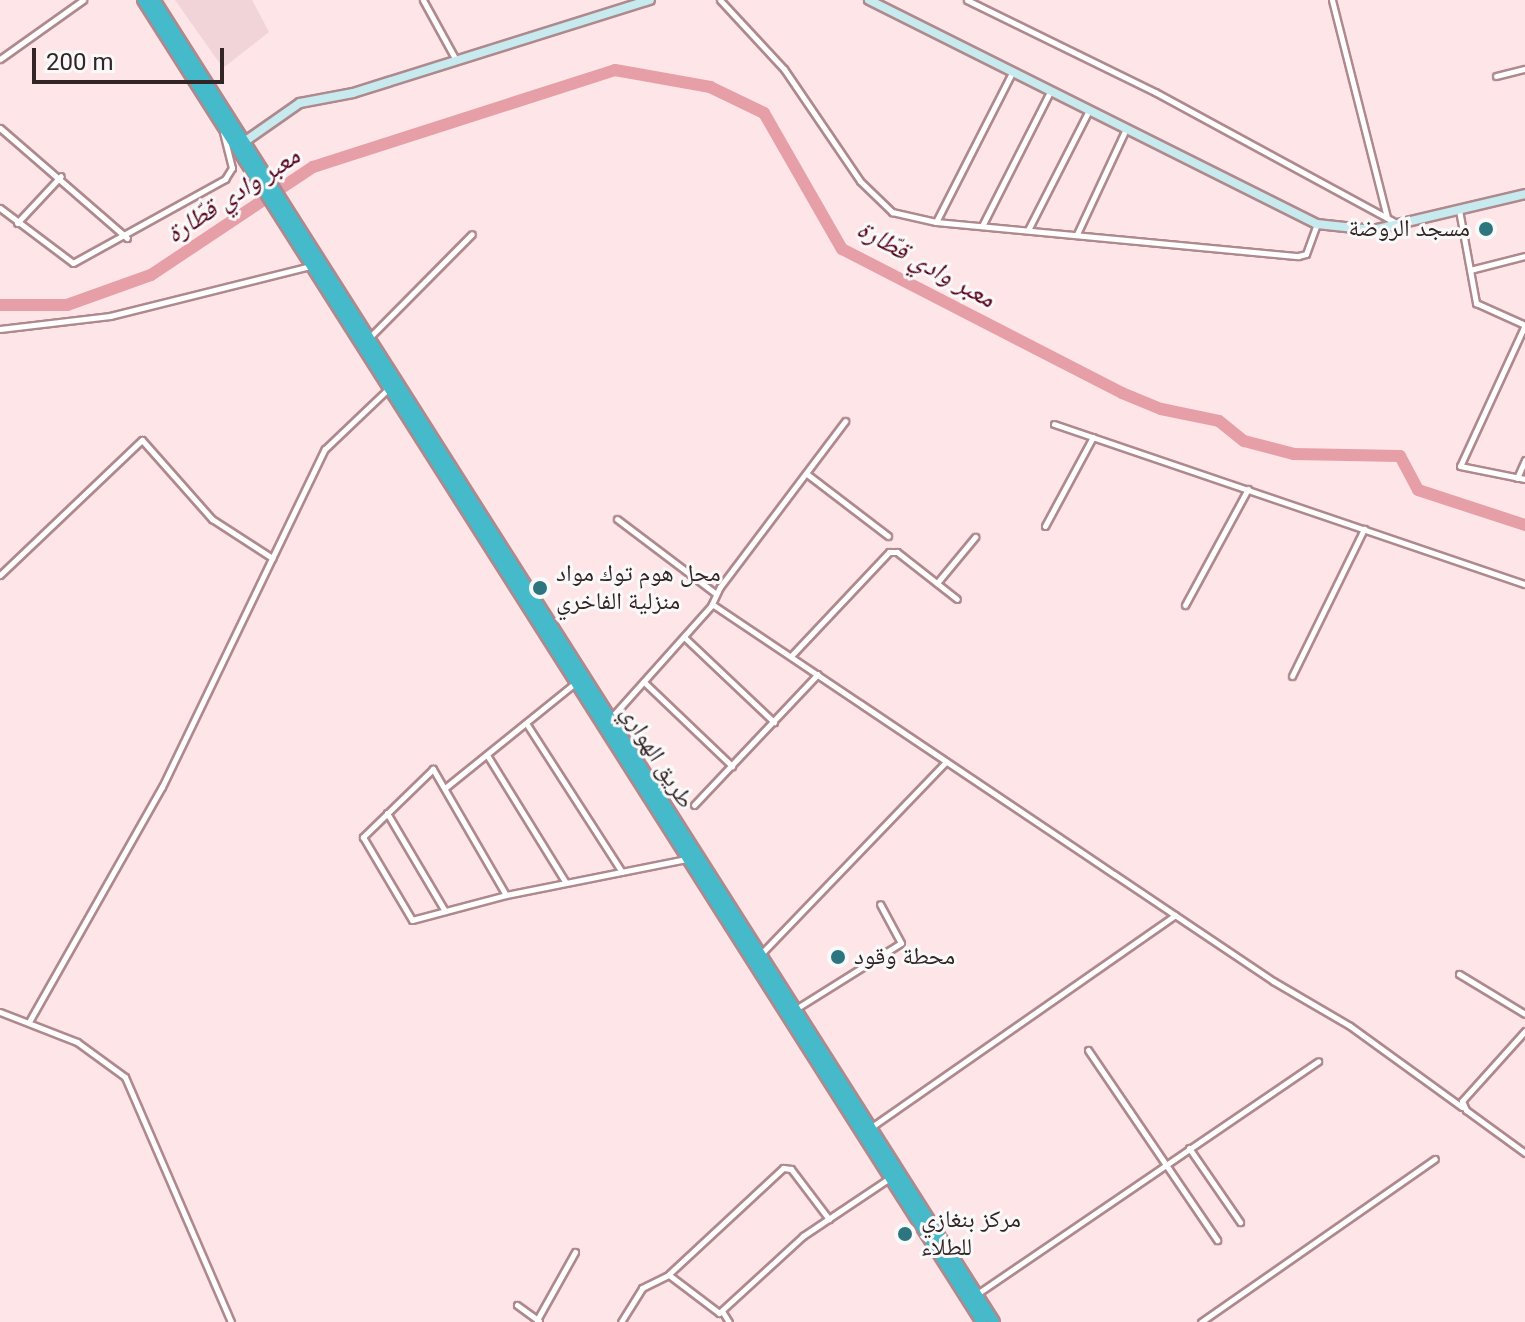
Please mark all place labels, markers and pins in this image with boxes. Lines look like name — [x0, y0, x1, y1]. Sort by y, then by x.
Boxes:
place label: مسجد الروضة — [1348, 215, 1470, 243]
marker: مسجد الروضة — [1477, 220, 1495, 238]
place label: محل هوم توك مواد منزلية الفاخري — [556, 560, 721, 616]
marker: محل هوم توك مواد منزلية الفاخري — [531, 579, 549, 597]
place label: محطة وقود — [854, 943, 955, 971]
marker: محطة وقود — [829, 948, 847, 966]
place label: مركز بنغازي للطلاء — [921, 1206, 1021, 1262]
marker: مركز بنغازي للطلاء — [896, 1225, 914, 1243]

